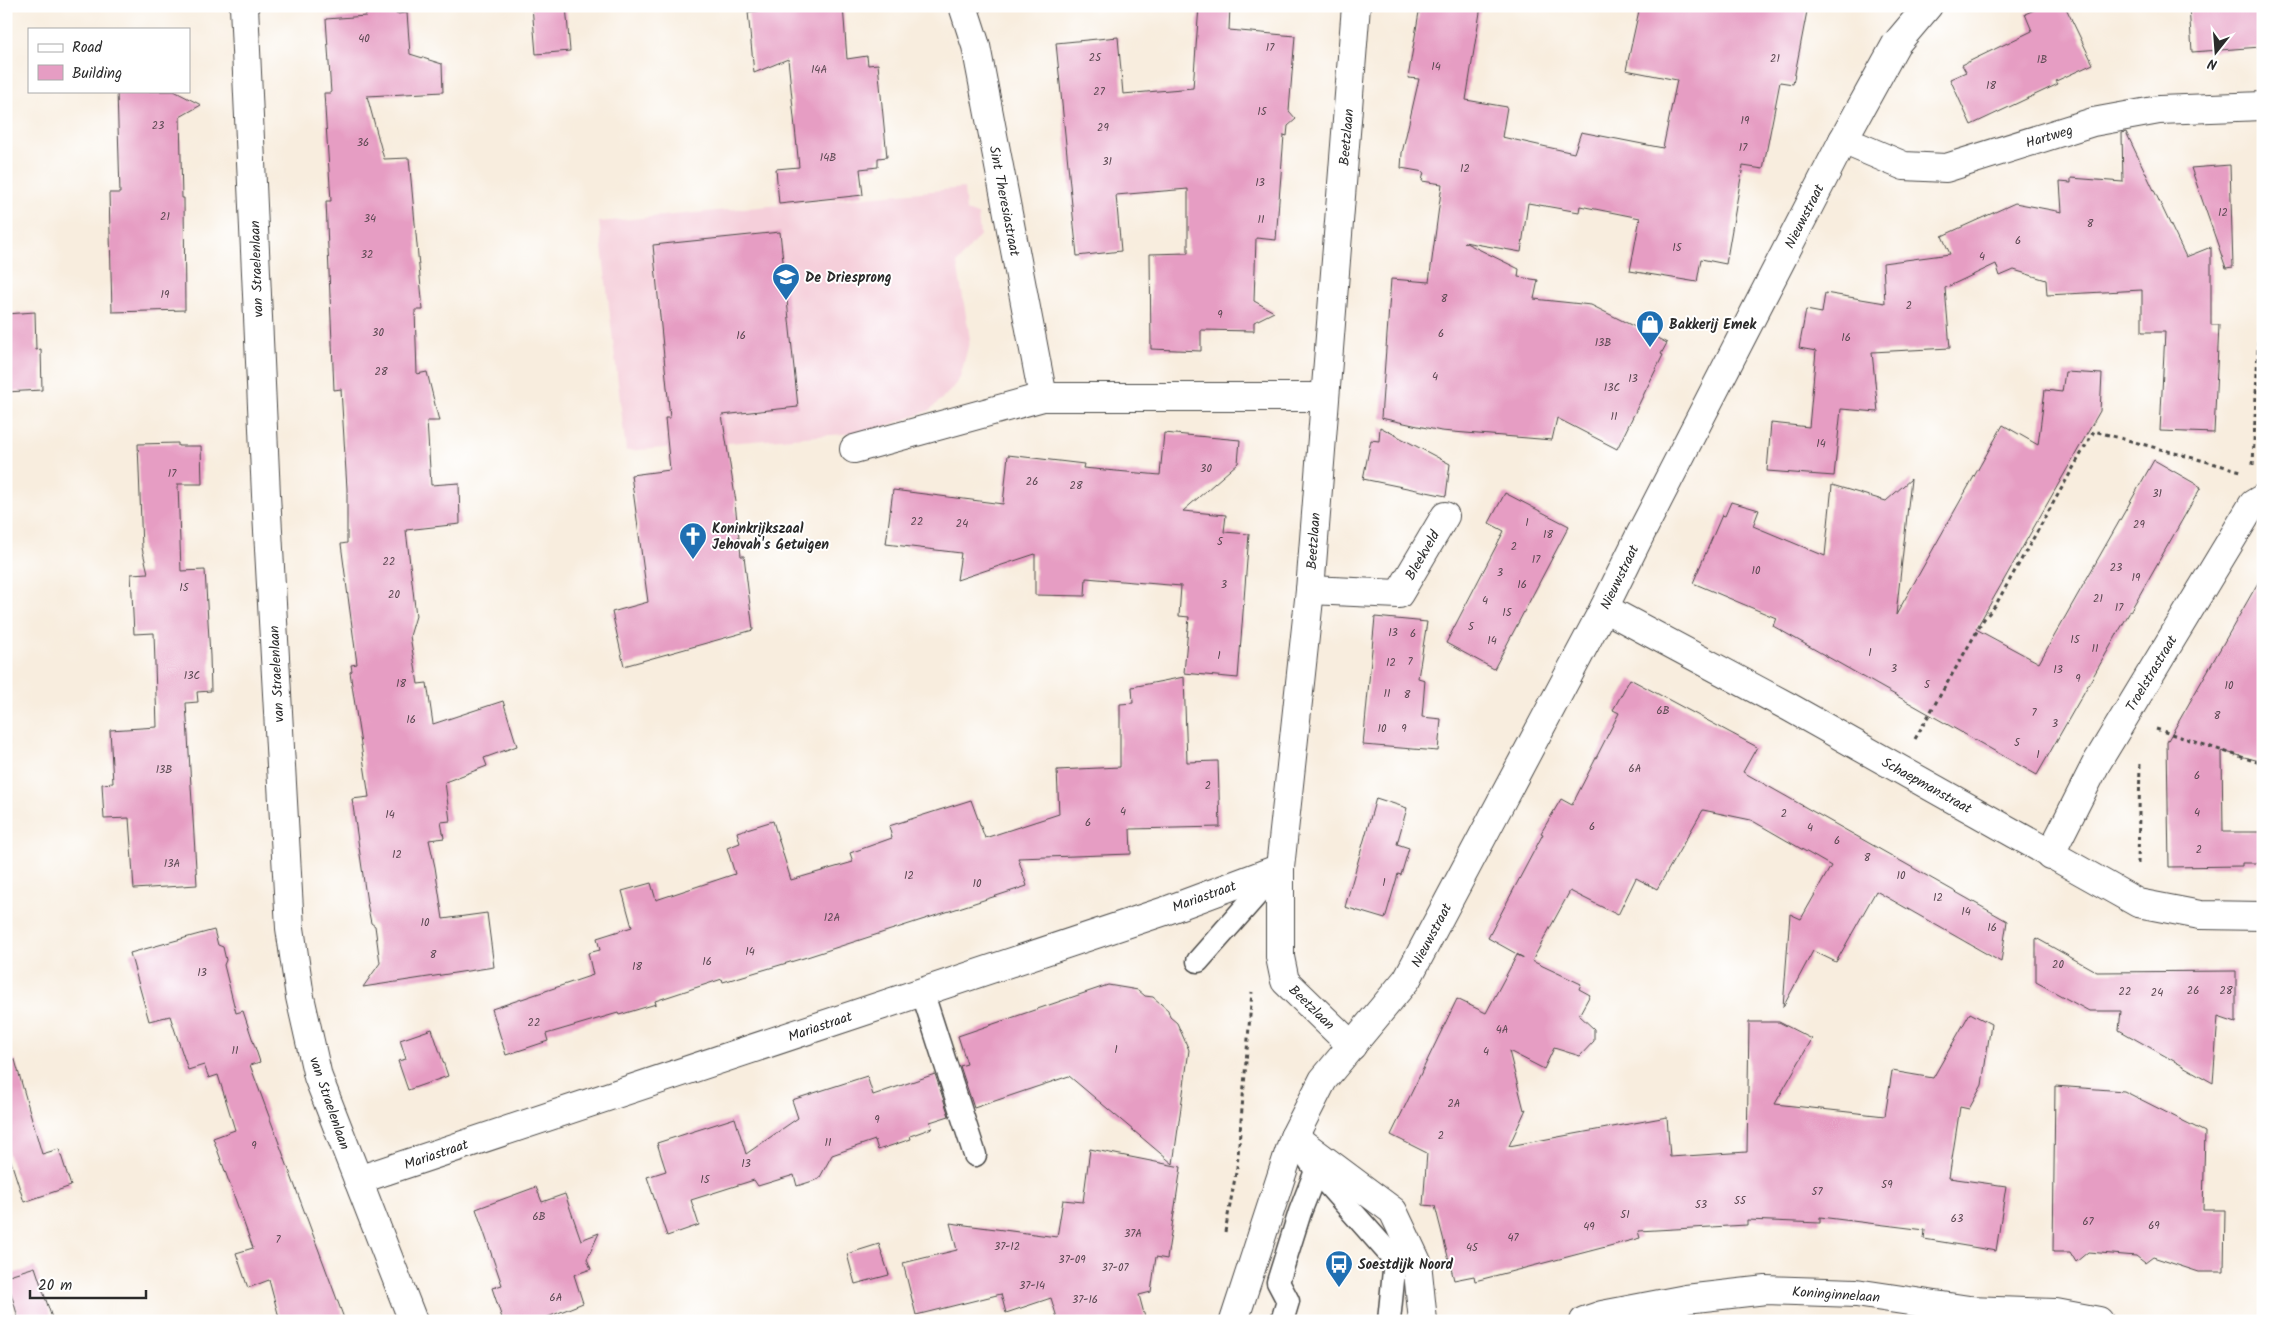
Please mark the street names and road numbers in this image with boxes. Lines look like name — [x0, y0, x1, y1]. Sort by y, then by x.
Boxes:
street label: Beetzlaan — [1334, 108, 1360, 166]
street label: Hartweg — [2023, 119, 2076, 155]
street label: Sint Theresiastraat — [983, 144, 1026, 259]
street label: Nieuwstraat — [1779, 180, 1831, 253]
street label: van Straelenlaan — [244, 220, 270, 318]
street label: Beetzlaan — [1301, 512, 1327, 570]
street label: Bleekveld — [1400, 526, 1446, 584]
street label: Nieuwstraat — [1595, 541, 1645, 614]
street label: van Straelenlaan — [263, 625, 291, 723]
street label: Troelstrastraat — [2120, 631, 2184, 716]
street label: Schaepmanstraat — [1877, 752, 1976, 820]
street label: Mariastraat — [1169, 875, 1240, 919]
street label: Nieuwstraat — [1406, 899, 1458, 971]
street label: Beetzlaan — [1283, 980, 1339, 1035]
street label: Mariastraat — [785, 1005, 856, 1048]
street label: van Straelenlaan — [303, 1054, 355, 1153]
street label: Mariastraat — [401, 1133, 472, 1176]
street label: Koninginnelaan — [1791, 1281, 1881, 1309]

